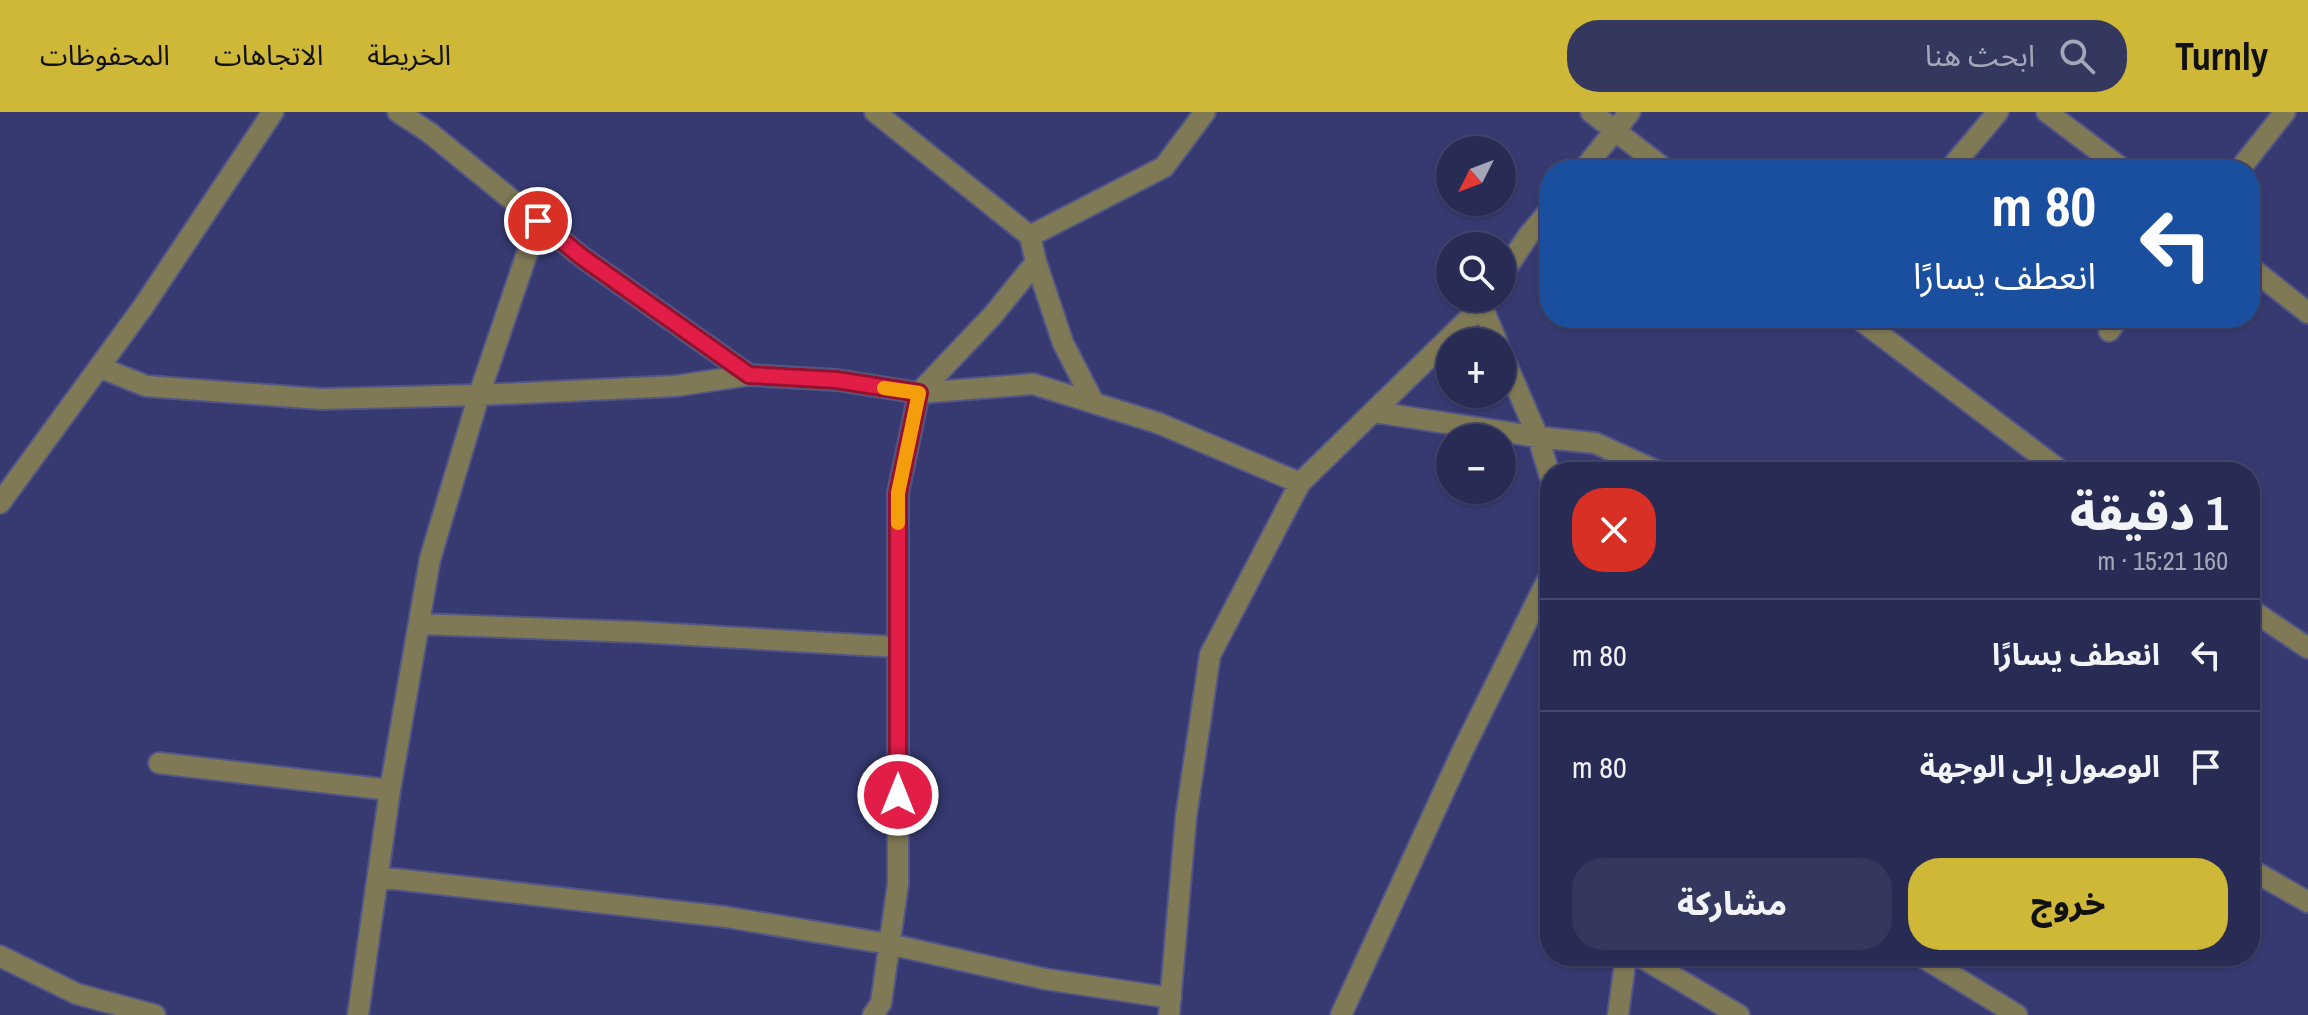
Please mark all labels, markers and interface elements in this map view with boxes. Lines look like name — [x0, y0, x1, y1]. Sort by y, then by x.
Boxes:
search box — [1567, 20, 2127, 92]
text: Turnly — [2175, 31, 2268, 82]
icon: search — [2055, 34, 2099, 78]
text: ابحث هنا — [1925, 35, 2035, 75]
text: المحفوظات — [40, 36, 170, 74]
text: الاتجاهات — [214, 36, 323, 74]
text: الخريطة — [367, 36, 451, 74]
north arrow — [1436, 136, 1516, 216]
map controls — [1436, 136, 1516, 504]
text: 80 m — [1991, 168, 2096, 243]
pin — [504, 187, 572, 255]
icon: left — [2124, 192, 2228, 296]
icon: arrive — [516, 199, 560, 243]
button: search — [1436, 232, 1516, 312]
text: انعطف يسارًا — [1913, 252, 2096, 300]
button: + — [1436, 328, 1516, 408]
button: − — [1436, 424, 1516, 504]
text: 1 دقيقة — [2070, 480, 2228, 545]
button: close — [1572, 488, 1656, 572]
text: 160 m · 15:21 — [2098, 543, 2228, 578]
icon: left — [2184, 633, 2228, 677]
text: انعطف يسارًا — [1992, 634, 2160, 674]
text: 80 m — [1572, 635, 1627, 675]
icon: arrive — [2184, 745, 2228, 789]
text: الوصول إلى الوجهة — [1920, 746, 2160, 786]
text: 80 m — [1572, 747, 1627, 787]
position arrow — [856, 753, 940, 837]
button: مشاركة — [1572, 858, 1892, 950]
button: خروج — [1908, 858, 2228, 950]

